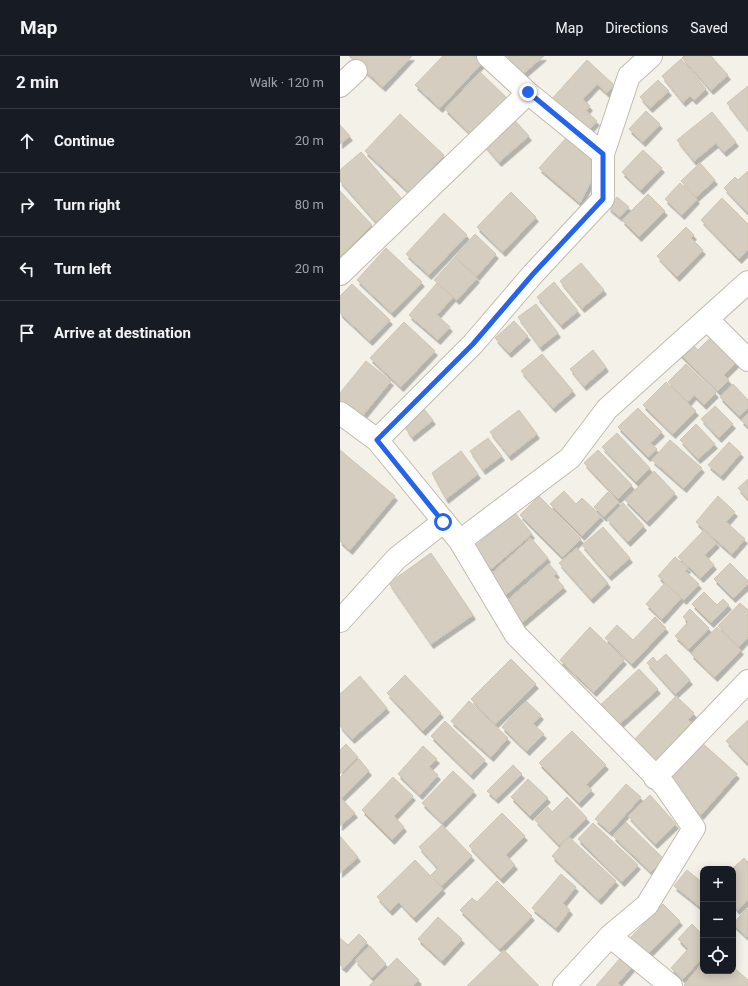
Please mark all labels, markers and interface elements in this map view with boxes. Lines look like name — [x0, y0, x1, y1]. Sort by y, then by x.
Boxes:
text: Map — [20, 16, 58, 39]
text: Map — [556, 20, 583, 36]
text: Directions — [605, 20, 668, 36]
text: Saved — [690, 20, 728, 36]
text: 2 min — [16, 72, 59, 92]
text: Walk · 120 m — [249, 75, 324, 90]
route end — [519, 83, 537, 101]
icon: ahead — [16, 130, 38, 152]
text: Continue — [54, 132, 115, 150]
text: 20 m — [295, 133, 324, 148]
icon: right — [16, 194, 38, 216]
text: Turn right — [54, 196, 120, 214]
text: 80 m — [295, 197, 324, 212]
icon: left — [16, 258, 38, 280]
text: Turn left — [54, 260, 111, 278]
text: 20 m — [295, 261, 324, 276]
icon: arrive — [16, 322, 38, 344]
text: Arrive at destination — [54, 324, 191, 342]
route start — [434, 513, 452, 531]
map controls — [700, 866, 736, 974]
button: + — [700, 866, 736, 902]
button: − — [700, 902, 736, 938]
button: locate — [700, 938, 736, 974]

